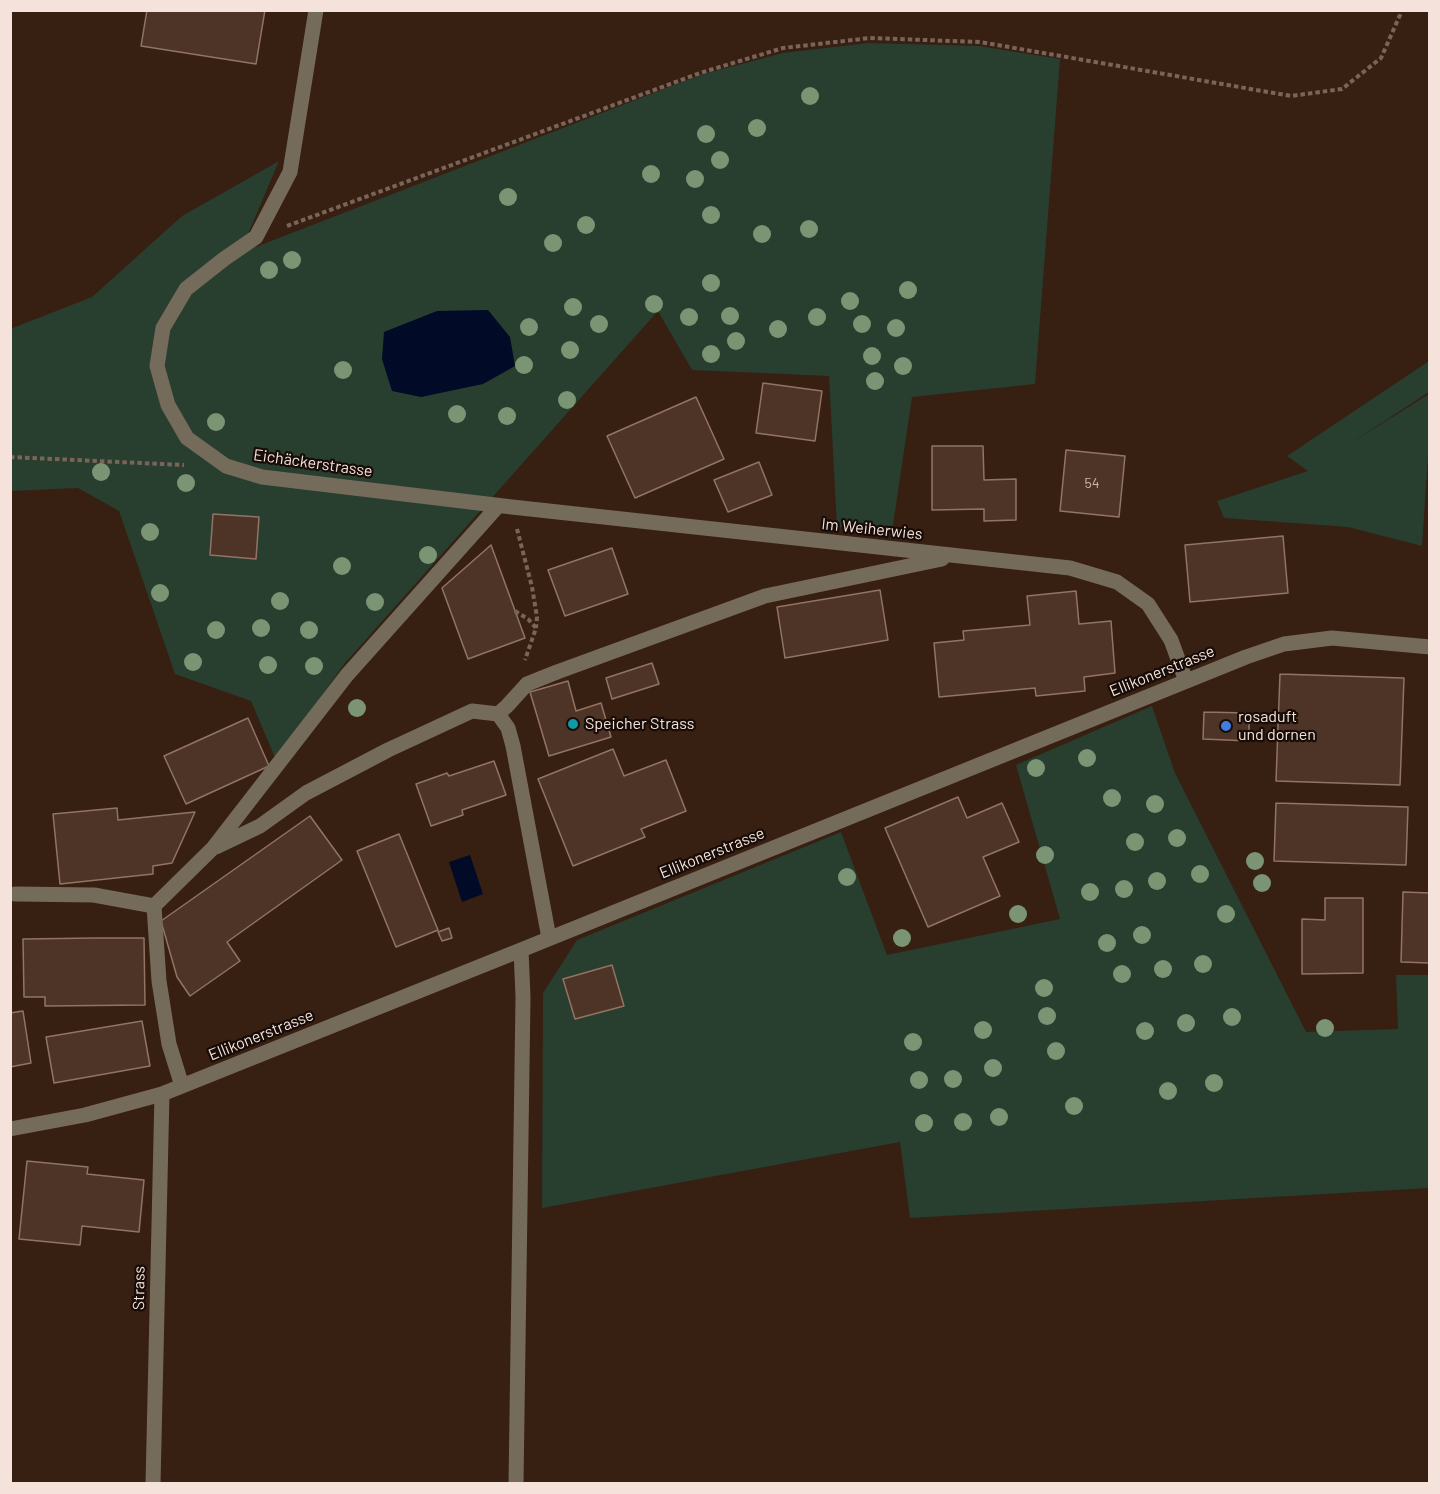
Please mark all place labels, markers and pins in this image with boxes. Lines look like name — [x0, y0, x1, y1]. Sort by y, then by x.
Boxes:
place label: rosaduft und dornen — [1238, 707, 1316, 745]
place label: Speicher Strass — [585, 714, 694, 734]
marker: Speicher Strass — [566, 717, 580, 731]
marker: rosaduft und dornen — [1219, 719, 1233, 733]

